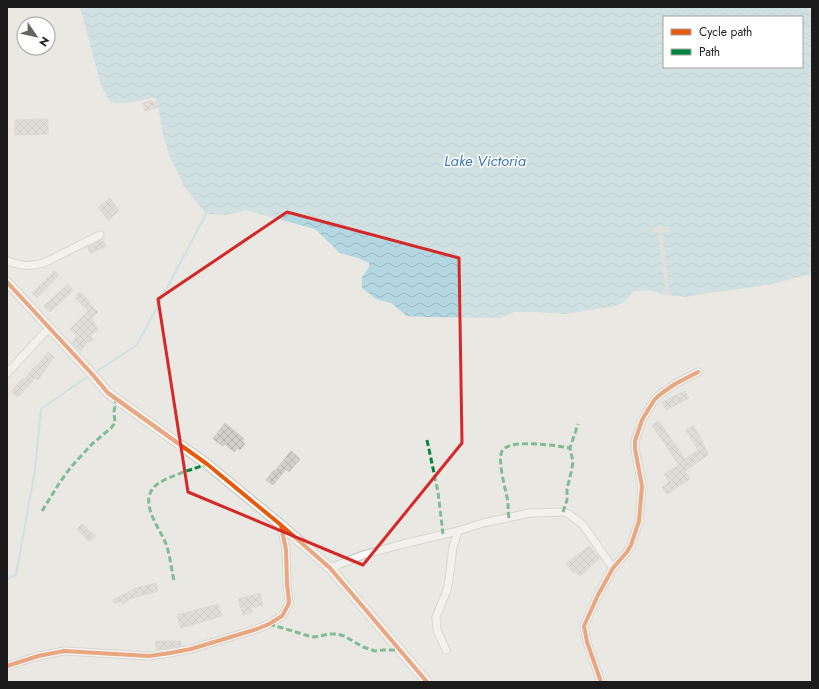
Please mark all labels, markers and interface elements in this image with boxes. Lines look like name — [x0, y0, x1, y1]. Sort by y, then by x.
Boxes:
north arrow — [16, 16, 56, 56]
legend — [663, 16, 803, 68]
text: Cycle path — [699, 23, 752, 41]
text: N — [35, 33, 53, 50]
text: Path — [699, 43, 720, 61]
water label: Lake Victoria — [444, 150, 527, 172]

